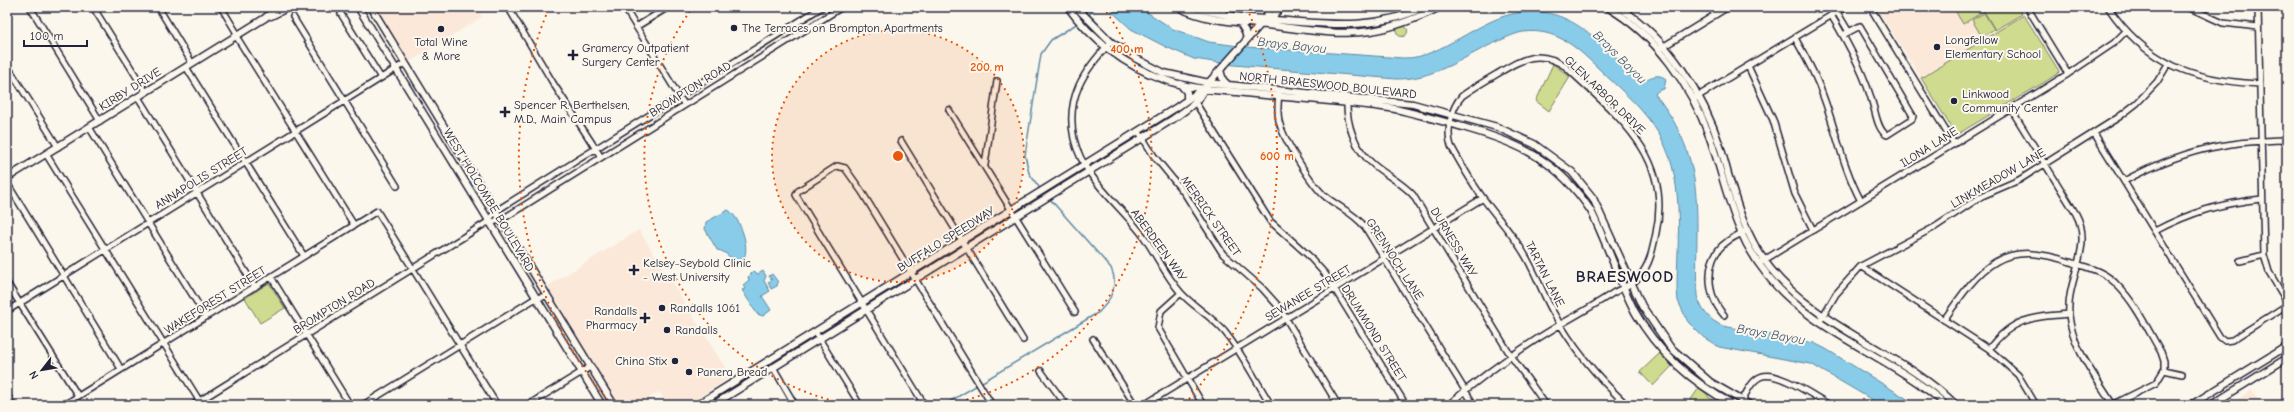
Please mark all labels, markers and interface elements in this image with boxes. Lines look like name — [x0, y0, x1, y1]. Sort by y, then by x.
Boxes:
place label: The Terraces on Brompton Apartments — [742, 21, 943, 35]
scale bar — [24, 22, 87, 48]
marker: The Terraces on Brompton Apartments — [729, 23, 739, 33]
marker: Total Wine & More — [436, 24, 446, 34]
water label: Brays Bayou — [1590, 27, 1650, 87]
text: 100 m — [30, 29, 63, 43]
place label: Longfellow Elementary School — [1945, 33, 2041, 61]
water label: Brays Bayou — [1257, 34, 1327, 56]
place label: Total Wine & More — [414, 35, 468, 63]
place label: Gramercy Outpatient Surgery Center — [582, 41, 689, 69]
text: 400 m — [1110, 42, 1144, 56]
marker: Longfellow Elementary School — [1932, 42, 1942, 52]
marker: Gramercy Outpatient Surgery Center — [567, 49, 579, 61]
street label: GLEN ARBOR DRIVE — [1562, 53, 1648, 137]
street label: BROMPTON ROAD — [647, 58, 733, 120]
text: 200 m — [970, 60, 1004, 74]
street label: KIRBY DRIVE — [97, 64, 163, 114]
street label: NORTH BRAESWOOD BOULEVARD — [1239, 69, 1417, 101]
place label: Linkwood Community Center — [1962, 87, 2058, 115]
marker: Linkwood Community Center — [1949, 96, 1959, 106]
place label: Spencer R. Berthelsen, M.D., Main Campus — [514, 98, 630, 126]
marker: Spencer R. Berthelsen, M.D., Main Campus — [499, 106, 511, 118]
street label: ILONA LANE — [1898, 124, 1960, 170]
street label: WEST HOLCOMBE BOULEVARD — [441, 126, 537, 274]
street label: ANNAPOLIS STREET — [152, 144, 250, 212]
street label: LINKMEADOW LANE — [1948, 145, 2048, 211]
centre of rings — [891, 149, 905, 163]
text: 600 m — [1260, 149, 1294, 163]
street label: MERRICK STREET — [1178, 173, 1244, 259]
street label: BUFFALO SPEEDWAY — [895, 203, 998, 275]
street label: DURNESS WAY — [1428, 205, 1481, 280]
street label: ABERDEEN WAY — [1128, 206, 1190, 285]
street label: GRENNOCH LANE — [1363, 215, 1427, 303]
street label: TARTAN LANE — [1523, 239, 1567, 309]
place label: Kelsey-Seybold Clinic - West University — [643, 256, 751, 284]
street label: SEWANEE STREET — [1262, 261, 1354, 324]
street label: WAKEFOREST STREET — [162, 263, 269, 337]
marker: Kelsey-Seybold Clinic - West University — [628, 264, 640, 276]
district label: BRAESWOOD — [1576, 268, 1674, 286]
street label: BROMPTON ROAD — [291, 275, 377, 337]
street label: DRUMMOND STREET — [1339, 282, 1410, 384]
place label: Randalls 1061 — [670, 301, 740, 315]
marker: Randalls 1061 — [657, 303, 667, 313]
place label: Randalls Pharmacy — [586, 304, 638, 332]
marker: Randalls Pharmacy — [640, 313, 650, 323]
water label: Brays Bayou — [1736, 321, 1807, 347]
place label: Randalls — [675, 323, 718, 337]
marker: Randalls — [662, 325, 672, 335]
north arrow — [22, 350, 62, 390]
place label: China Stix — [615, 354, 667, 368]
marker: China Stix — [670, 356, 680, 366]
place label: Panera Bread — [697, 365, 767, 379]
marker: Panera Bread — [684, 367, 694, 377]
text: N — [26, 368, 41, 381]

